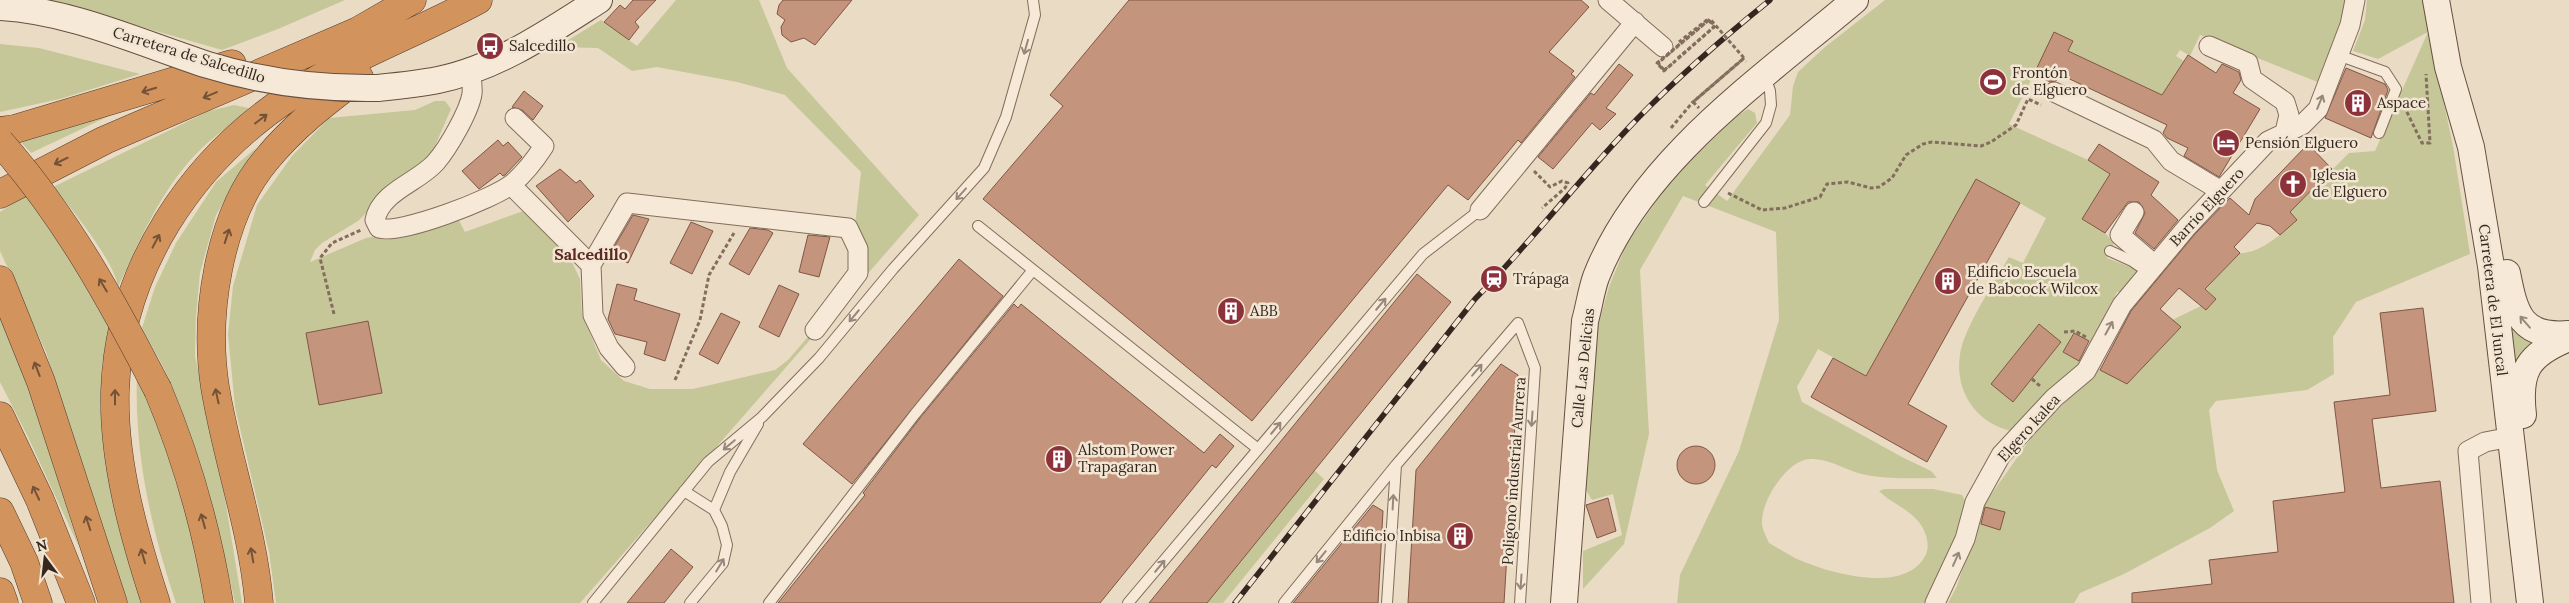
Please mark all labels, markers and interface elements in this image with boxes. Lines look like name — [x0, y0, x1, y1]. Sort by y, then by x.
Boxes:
street label: Carretera de Salcedillo — [111, 22, 268, 87]
bus stop icon: Salcedillo — [475, 31, 505, 61]
place label: Salcedillo — [509, 36, 576, 55]
one-way arrow — [1020, 39, 1030, 55]
place label: Frontón de Elguero — [2012, 63, 2087, 99]
sports icon: Frontón de Elguero — [1978, 67, 2008, 97]
one-way arrow — [141, 86, 157, 95]
building icon: Aspace — [2343, 88, 2373, 118]
one-way arrow — [202, 91, 218, 100]
place label: Aspace — [2376, 93, 2426, 112]
one-way arrow — [2317, 94, 2326, 109]
one-way arrow — [254, 114, 268, 124]
hotel icon: Pensión Elguero — [2211, 128, 2241, 158]
place label: Pensión Elguero — [2245, 133, 2358, 152]
one-way arrow — [54, 157, 69, 166]
street label: Barrio Elguero — [2165, 163, 2248, 250]
place label: Iglesia de Elguero — [2312, 165, 2387, 201]
church icon: Iglesia de Elguero — [2278, 169, 2308, 199]
one-way arrow — [955, 187, 967, 200]
street label: Carretera de El Juncal — [2475, 223, 2512, 377]
one-way arrow — [223, 228, 233, 244]
one-way arrow — [151, 234, 161, 249]
district label: Salcedillo — [554, 244, 628, 264]
place label: Edificio Escuela de Babcock Wilcox — [1967, 262, 2098, 298]
station icon: Trápaga — [1479, 264, 1509, 294]
building icon: Edificio Escuela de Babcock Wilcox — [1933, 266, 1963, 296]
place label: Trápaga — [1513, 269, 1569, 288]
one-way arrow — [97, 279, 107, 293]
building icon: ABB — [1216, 296, 1246, 326]
one-way arrow — [1375, 298, 1386, 311]
place label: ABB — [1249, 301, 1278, 320]
street label: Calle Las Delicias — [1567, 307, 1598, 429]
one-way arrow — [848, 309, 859, 322]
one-way arrow — [2519, 315, 2531, 328]
one-way arrow — [2104, 321, 2114, 336]
one-way arrow — [31, 362, 41, 377]
one-way arrow — [1472, 364, 1483, 377]
street label: Poligono industrial Aurrera — [1497, 376, 1530, 566]
one-way arrow — [110, 389, 120, 405]
one-way arrow — [212, 389, 222, 405]
street label: Elgero kalea — [1993, 390, 2064, 465]
one-way arrow — [1527, 411, 1537, 427]
one-way arrow — [1270, 422, 1281, 435]
one-way arrow — [722, 439, 735, 450]
place label: Alstom Power Trapagaran — [1077, 440, 1175, 476]
building icon: Alstom Power Trapagaran — [1044, 444, 1074, 474]
one-way arrow — [31, 486, 41, 501]
one-way arrow — [1389, 494, 1398, 510]
one-way arrow — [197, 513, 207, 529]
one-way arrow — [83, 515, 93, 531]
building icon: Edificio Inbisa — [1445, 521, 1475, 551]
place label: Edificio Inbisa — [1343, 526, 1441, 545]
north arrow — [20, 533, 70, 583]
text: N — [34, 535, 49, 556]
one-way arrow — [247, 547, 257, 563]
one-way arrow — [137, 549, 147, 565]
one-way arrow — [1315, 551, 1326, 564]
one-way arrow — [1951, 552, 1961, 567]
one-way arrow — [715, 558, 726, 572]
one-way arrow — [1154, 559, 1165, 572]
one-way arrow — [1517, 573, 1526, 589]

